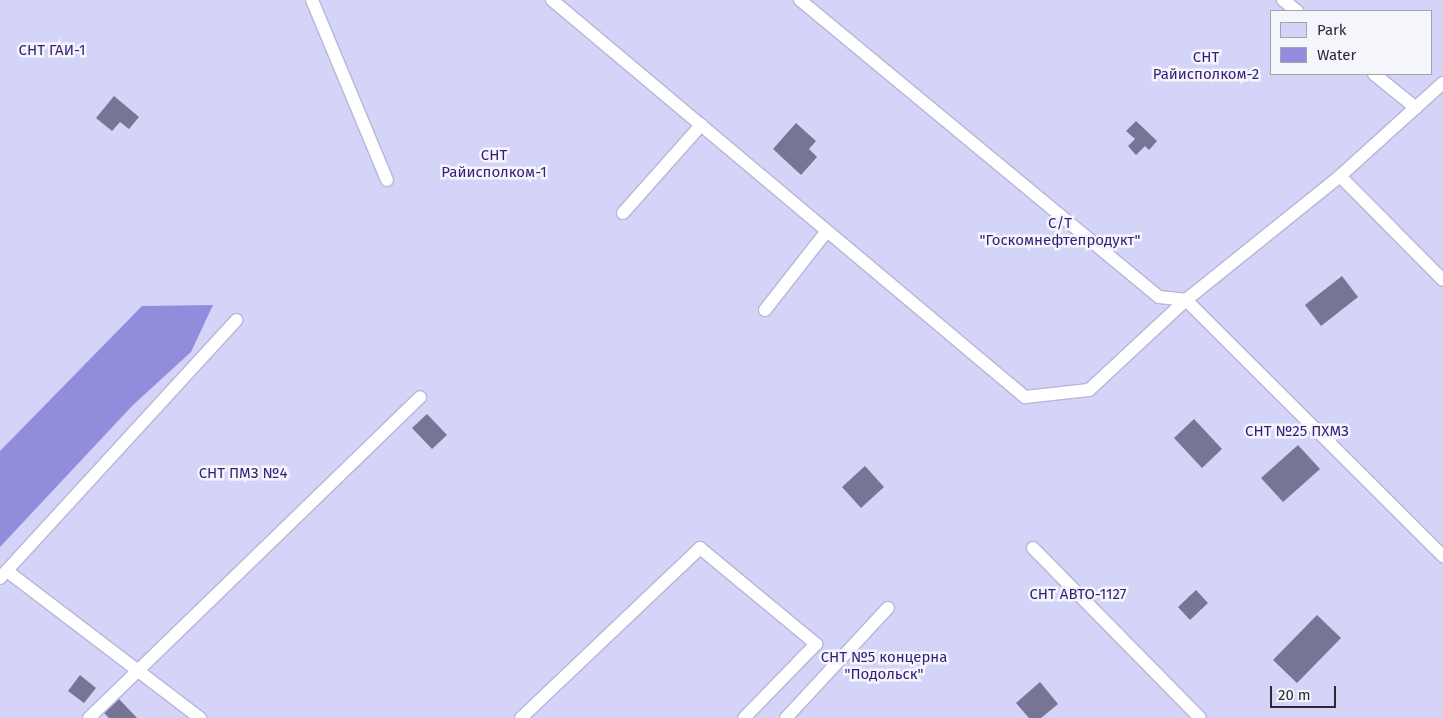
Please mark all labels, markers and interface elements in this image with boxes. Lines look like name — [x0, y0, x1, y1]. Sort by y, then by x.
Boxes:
legend — [1270, 10, 1433, 75]
text: Park — [1317, 21, 1347, 39]
park label: СНТ ГАИ-1 — [19, 42, 85, 60]
text: Water — [1317, 46, 1356, 64]
park label: СНТ Райисполком-2 — [1153, 48, 1259, 83]
park label: СНТ Райисполком-1 — [441, 146, 547, 181]
park label: С/Т "Госкомнефтепродукт" — [980, 214, 1140, 249]
park label: СНТ №25 ПХМЗ — [1245, 423, 1349, 441]
park label: СНТ ПМЗ №4 — [199, 465, 287, 483]
park label: СНТ АВТО-1127 — [1029, 586, 1127, 604]
park label: СНТ №5 концерна "Подольск" — [821, 648, 947, 683]
scale bar — [1273, 676, 1339, 708]
text: 20 m — [1278, 686, 1311, 704]

